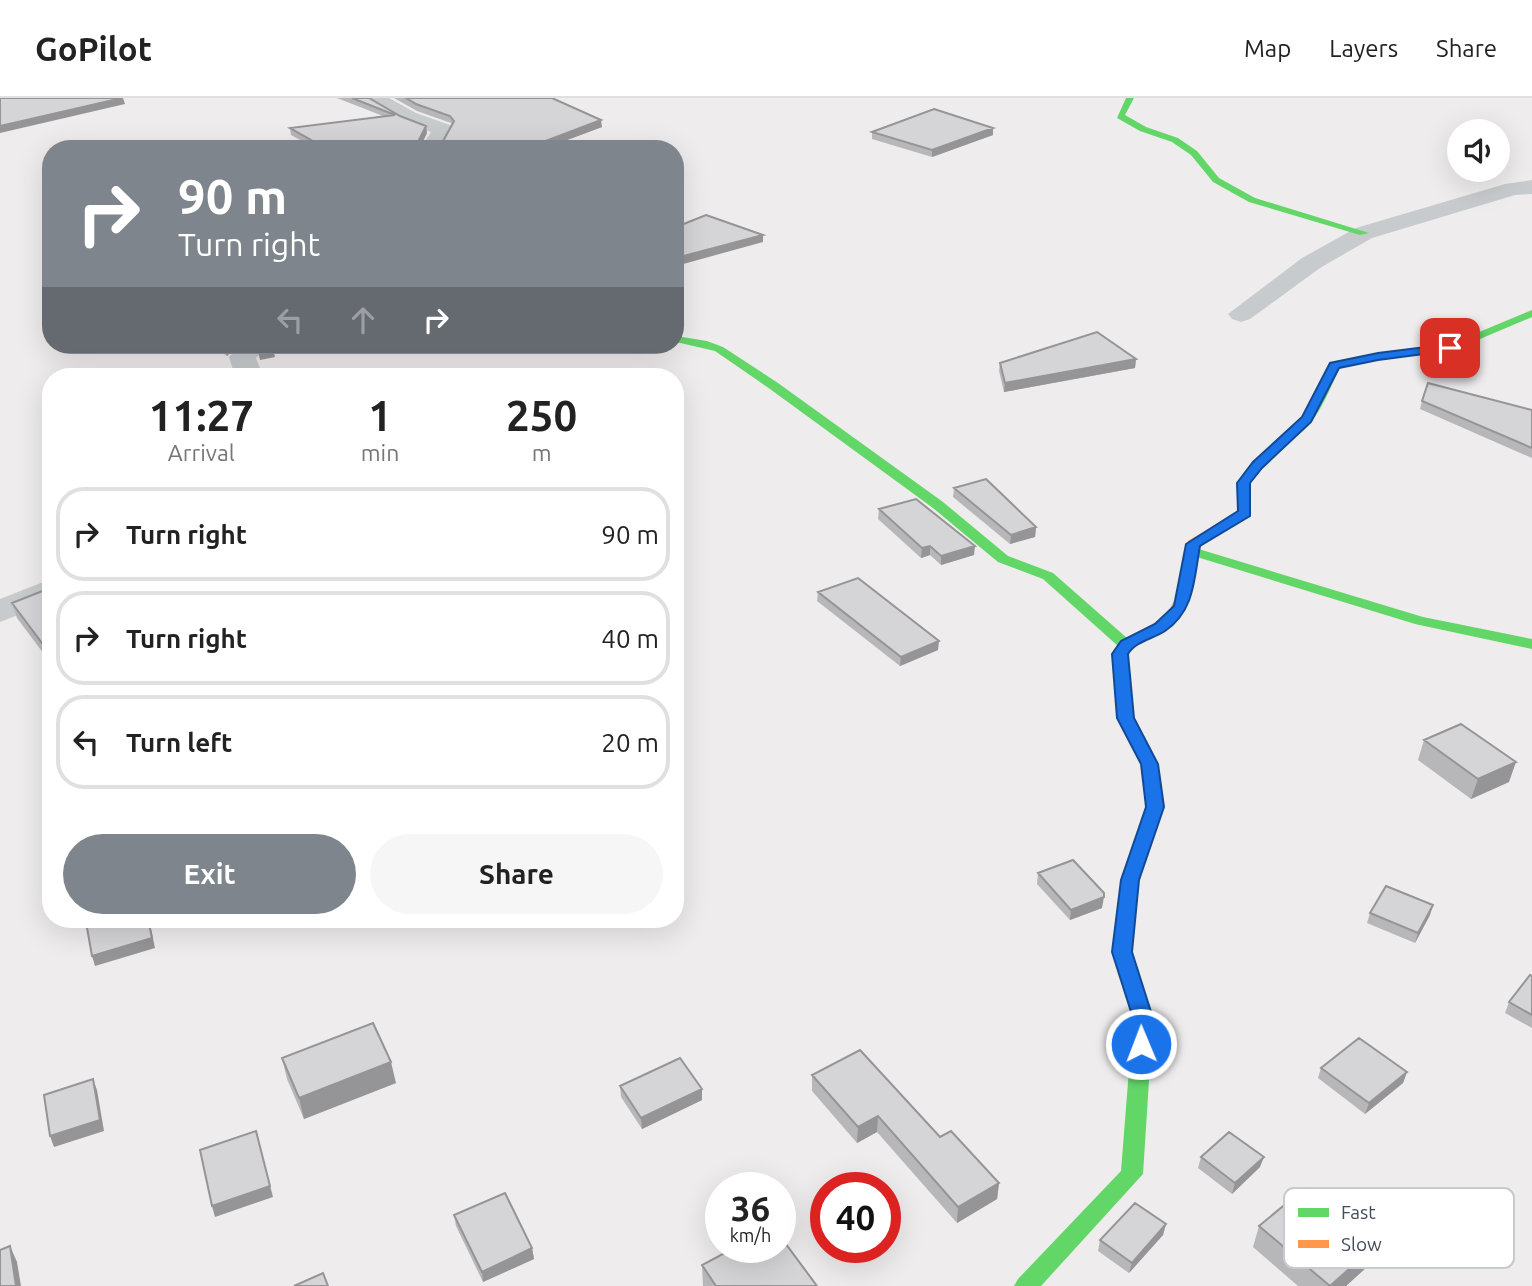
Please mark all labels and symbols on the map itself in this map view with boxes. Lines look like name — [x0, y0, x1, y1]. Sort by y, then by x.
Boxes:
pin — [1420, 318, 1480, 378]
position arrow — [1104, 1007, 1178, 1081]
speed limit sign: 40 — [810, 1172, 901, 1263]
legend — [1284, 1188, 1514, 1268]
text: Fast — [1341, 1201, 1376, 1223]
text: Slow — [1341, 1233, 1382, 1255]

